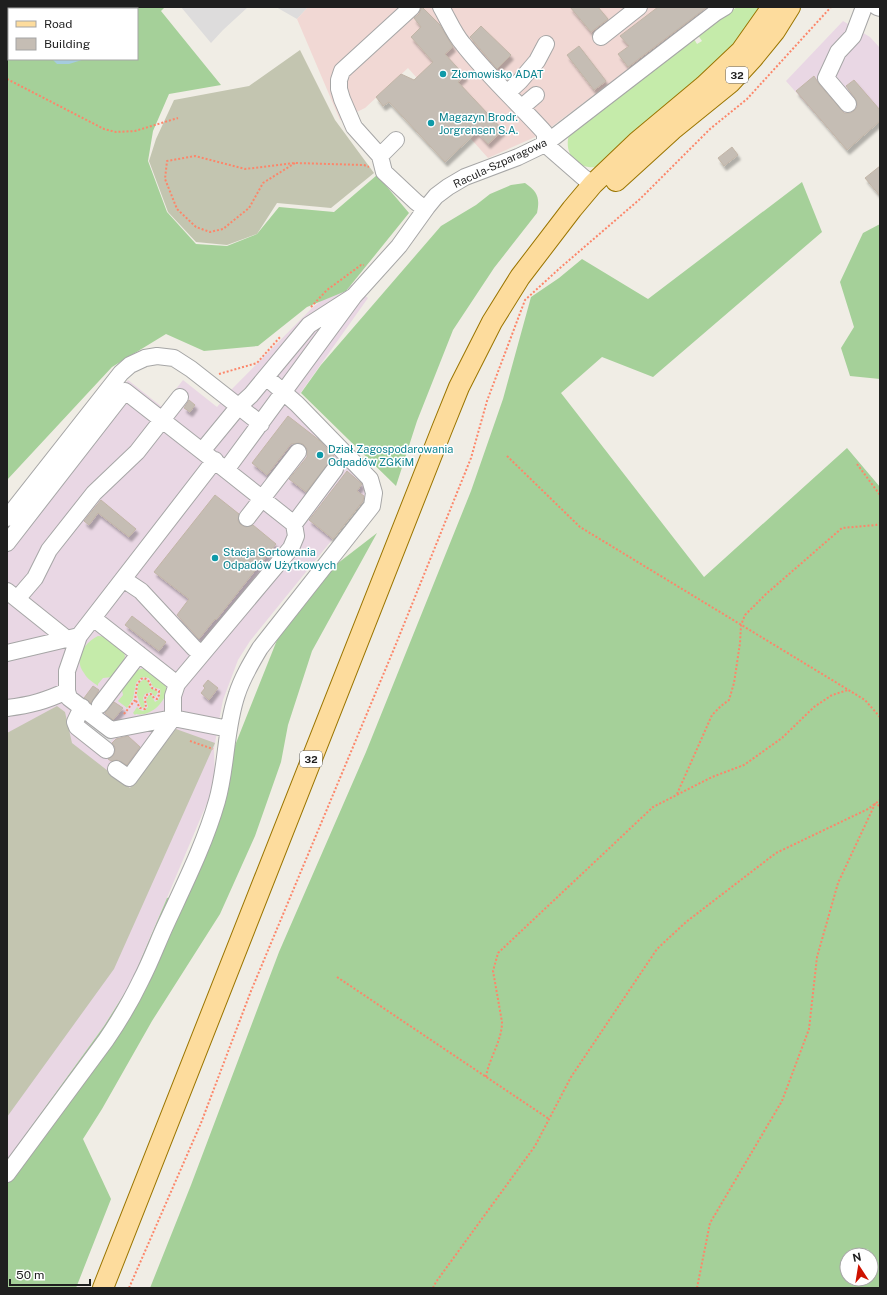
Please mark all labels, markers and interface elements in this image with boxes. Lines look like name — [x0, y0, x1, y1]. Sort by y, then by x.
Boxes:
legend — [8, 8, 138, 60]
text: Road — [44, 17, 72, 31]
text: Building — [44, 37, 90, 51]
road number: 32 — [726, 67, 748, 83]
place label: Złomowisko ADAT — [451, 68, 544, 80]
marker: Złomowisko ADAT — [438, 69, 448, 79]
place label: Magazyn Brodr. Jorgrensen S.A. — [439, 111, 518, 136]
marker: Magazyn Brodr. Jorgrensen S.A. — [426, 118, 436, 128]
street label: Racula-Szparagowa — [451, 136, 549, 190]
place label: Dział Zagospodarowania Odpadów ZGKiM — [328, 443, 453, 468]
marker: Dział Zagospodarowania Odpadów ZGKiM — [315, 450, 325, 460]
place label: Stacja Sortowania Odpadów Użytkowych — [223, 546, 336, 571]
marker: Stacja Sortowania Odpadów Użytkowych — [210, 553, 220, 563]
road number: 32 — [300, 751, 322, 767]
north arrow — [839, 1247, 879, 1287]
text: N — [851, 1250, 862, 1264]
scale bar — [10, 1261, 90, 1287]
text: 50 m — [16, 1268, 44, 1282]

